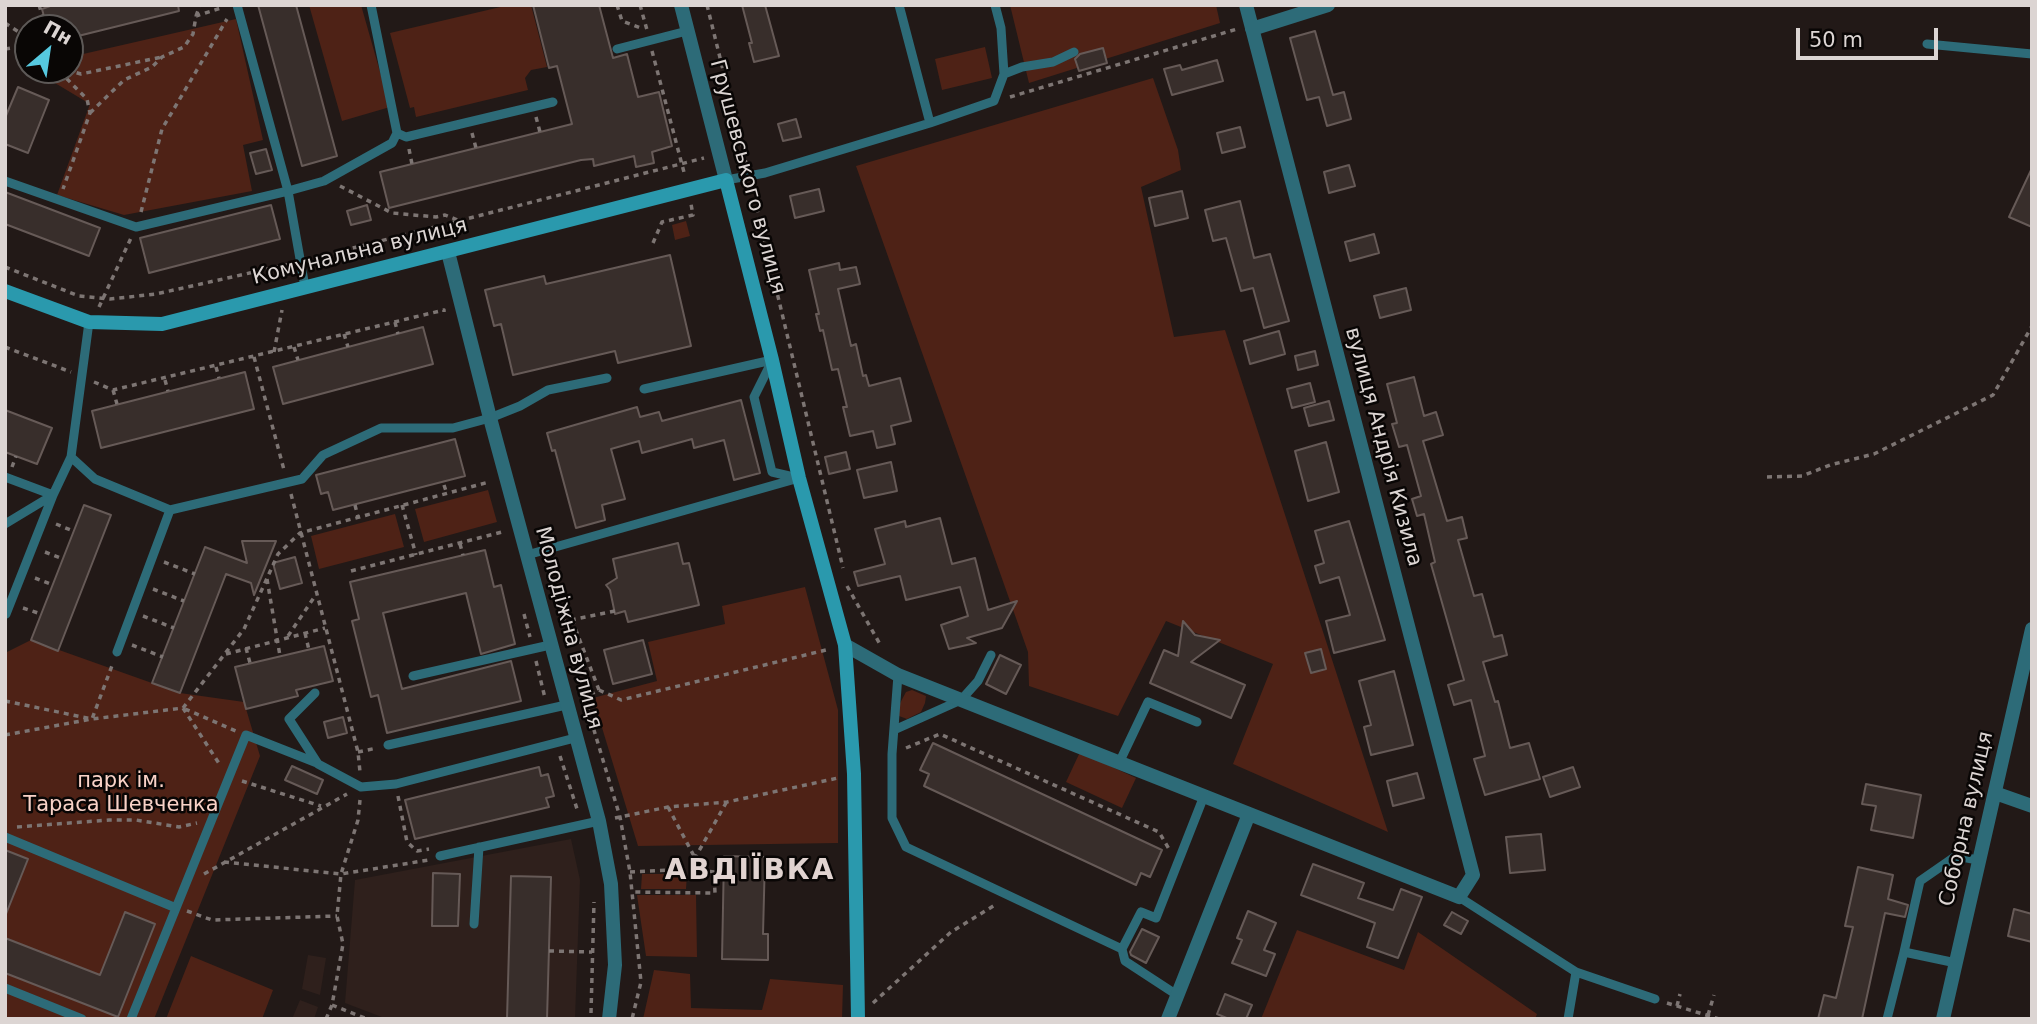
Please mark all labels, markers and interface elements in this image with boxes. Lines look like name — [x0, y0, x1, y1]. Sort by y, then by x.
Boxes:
north arrow — [14, 14, 84, 84]
scale bar — [1799, 14, 1941, 58]
text: Пн — [40, 16, 76, 49]
text: 50 m — [1809, 28, 1863, 52]
street label: Грушевського вулиця — [704, 57, 790, 297]
street label: Комунальна вулиця — [250, 213, 470, 291]
street label: вулиця Андрія Кизила — [1339, 325, 1427, 569]
street label: Молодіжна вулиця — [529, 524, 607, 732]
street label: Соборна вулиця — [1935, 729, 1999, 909]
park label: парк ім. Тараса Шевченка — [23, 769, 219, 819]
district label: АВДІЇВКА — [666, 855, 834, 889]

